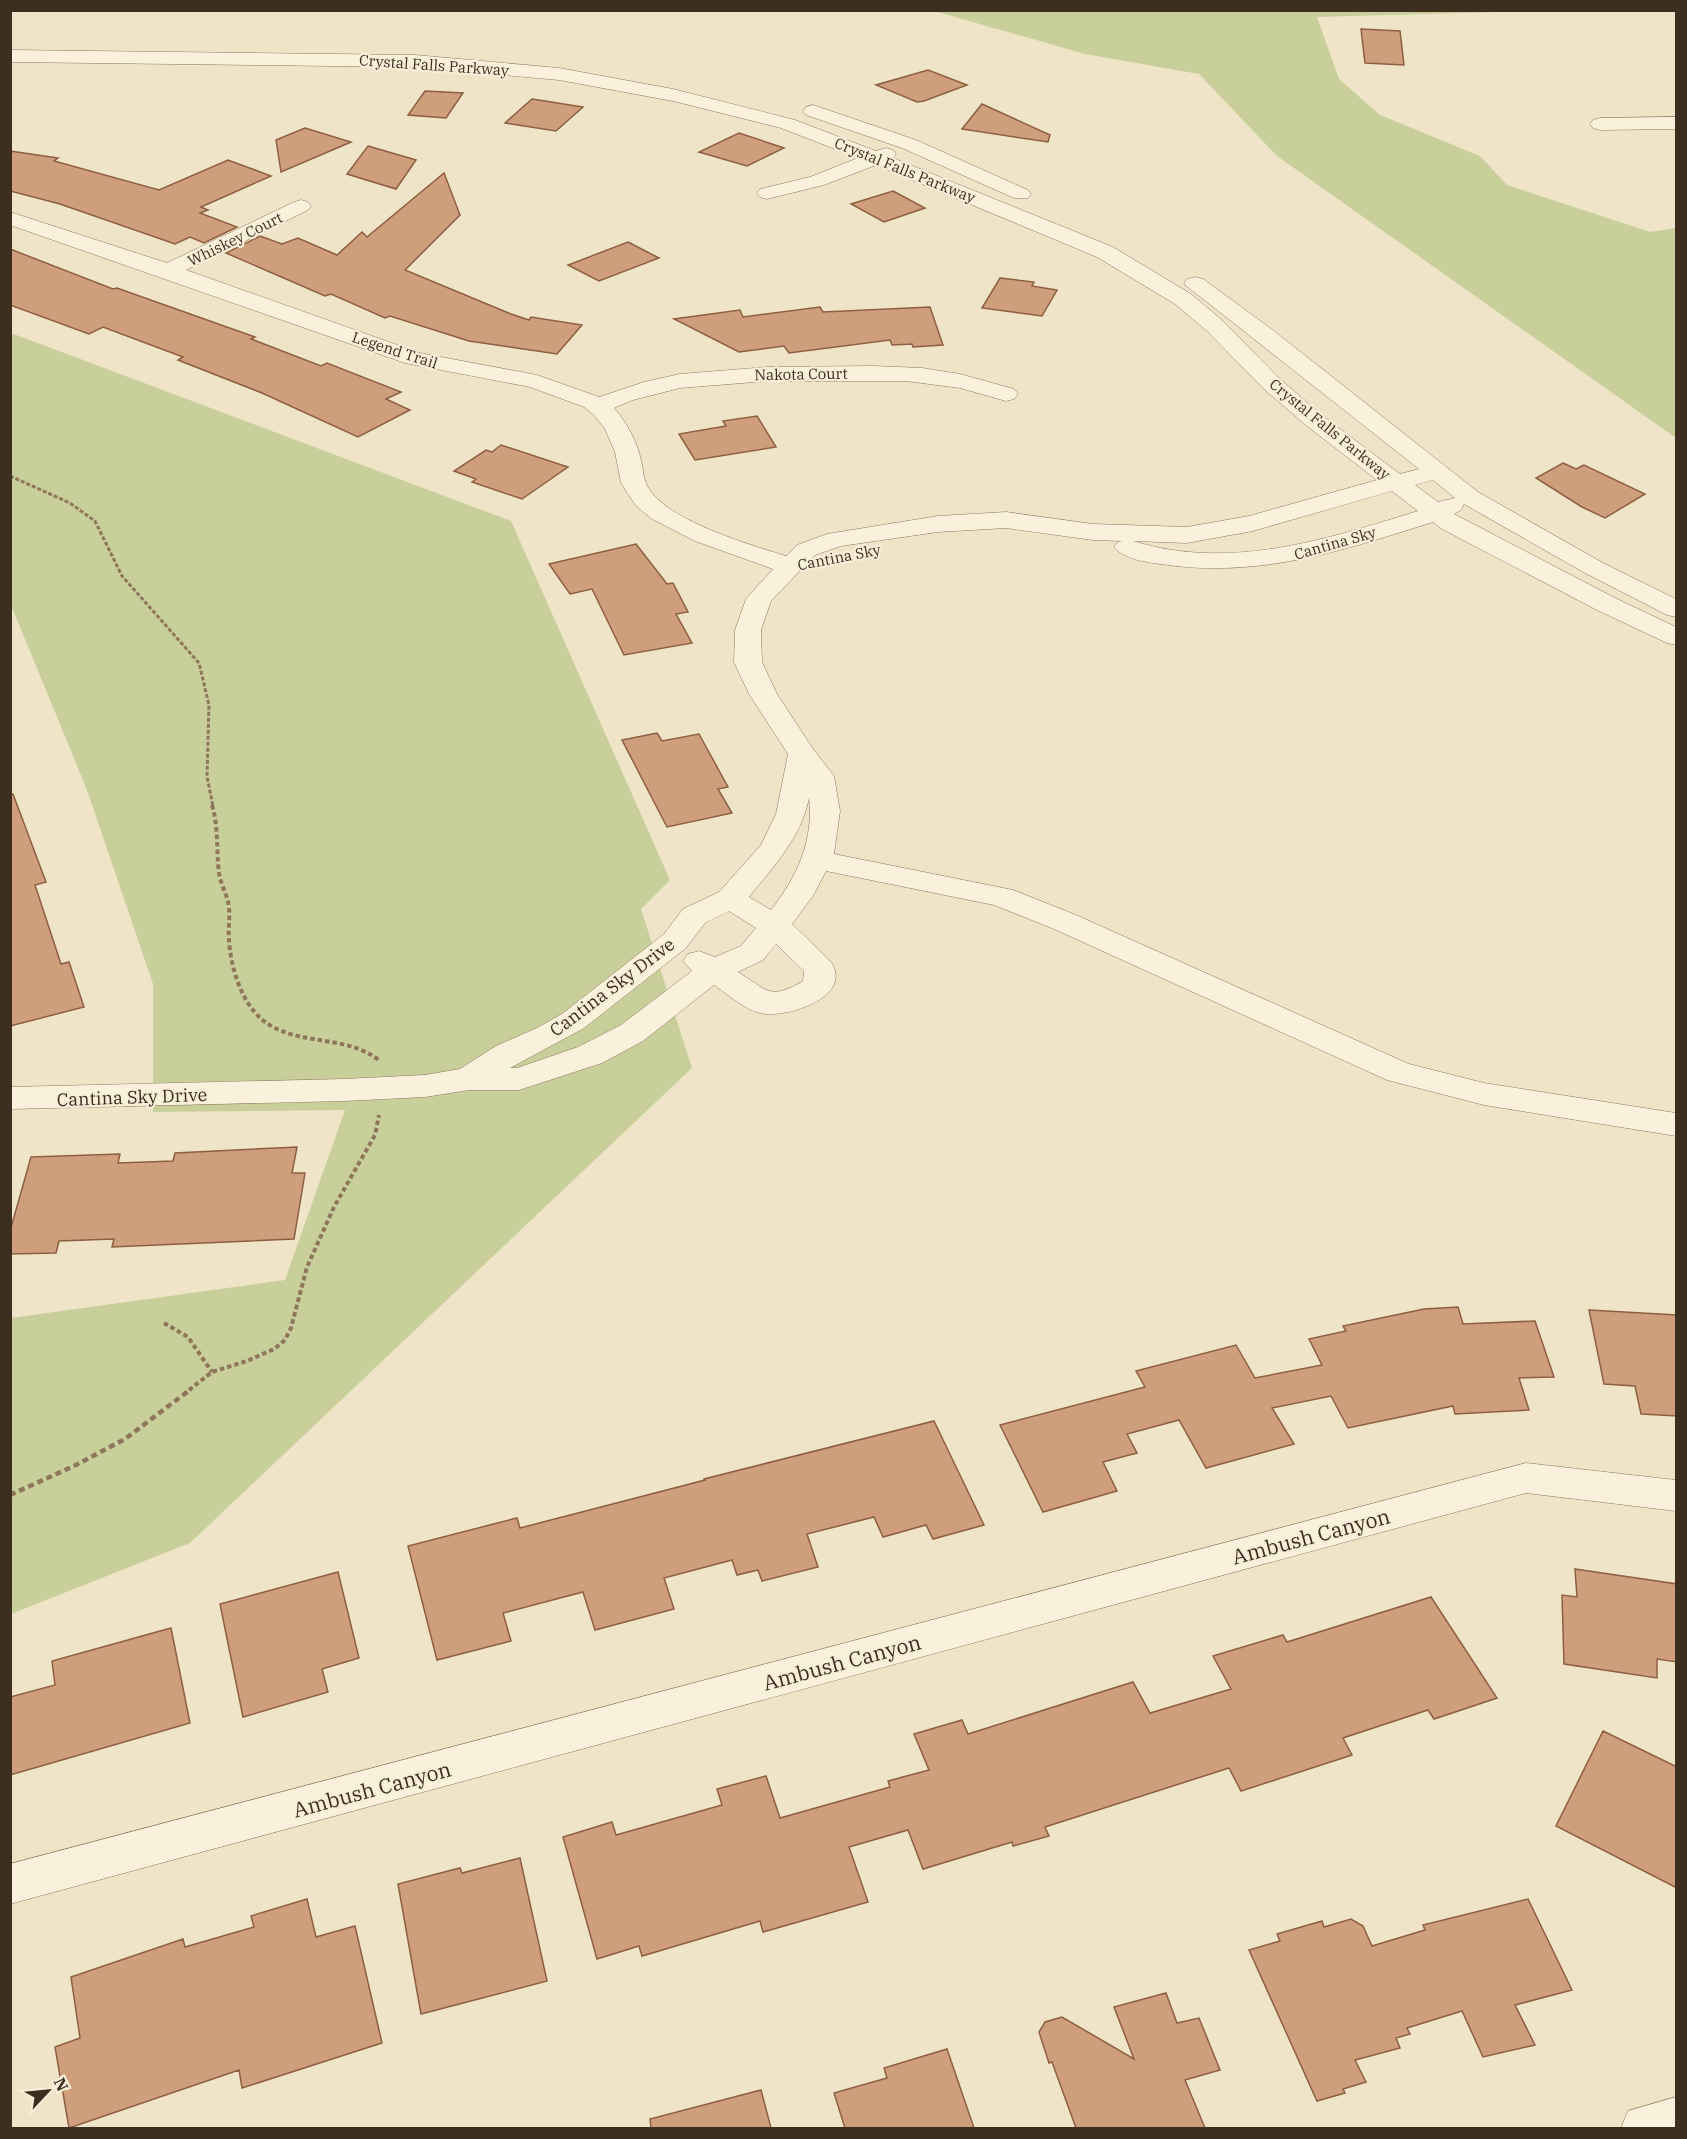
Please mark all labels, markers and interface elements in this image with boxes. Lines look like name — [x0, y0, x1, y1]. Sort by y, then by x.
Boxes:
street label: Crystal Falls Parkway — [358, 50, 510, 80]
street label: Crystal Falls Parkway — [832, 133, 978, 207]
street label: Whiskey Court — [184, 208, 286, 270]
street label: Legend Trail — [350, 327, 440, 373]
street label: Nakota Court — [754, 364, 848, 384]
street label: Crystal Falls Parkway — [1266, 374, 1394, 484]
street label: Cantina Sky — [1292, 522, 1378, 564]
street label: Cantina Sky — [796, 540, 882, 574]
street label: Cantina Sky Drive — [545, 932, 679, 1042]
street label: Cantina Sky Drive — [56, 1083, 208, 1111]
street label: Ambush Canyon — [1229, 1501, 1393, 1571]
street label: Ambush Canyon — [760, 1627, 924, 1697]
street label: Ambush Canyon — [290, 1754, 454, 1824]
north arrow — [18, 2061, 78, 2121]
text: N — [50, 2074, 73, 2094]

